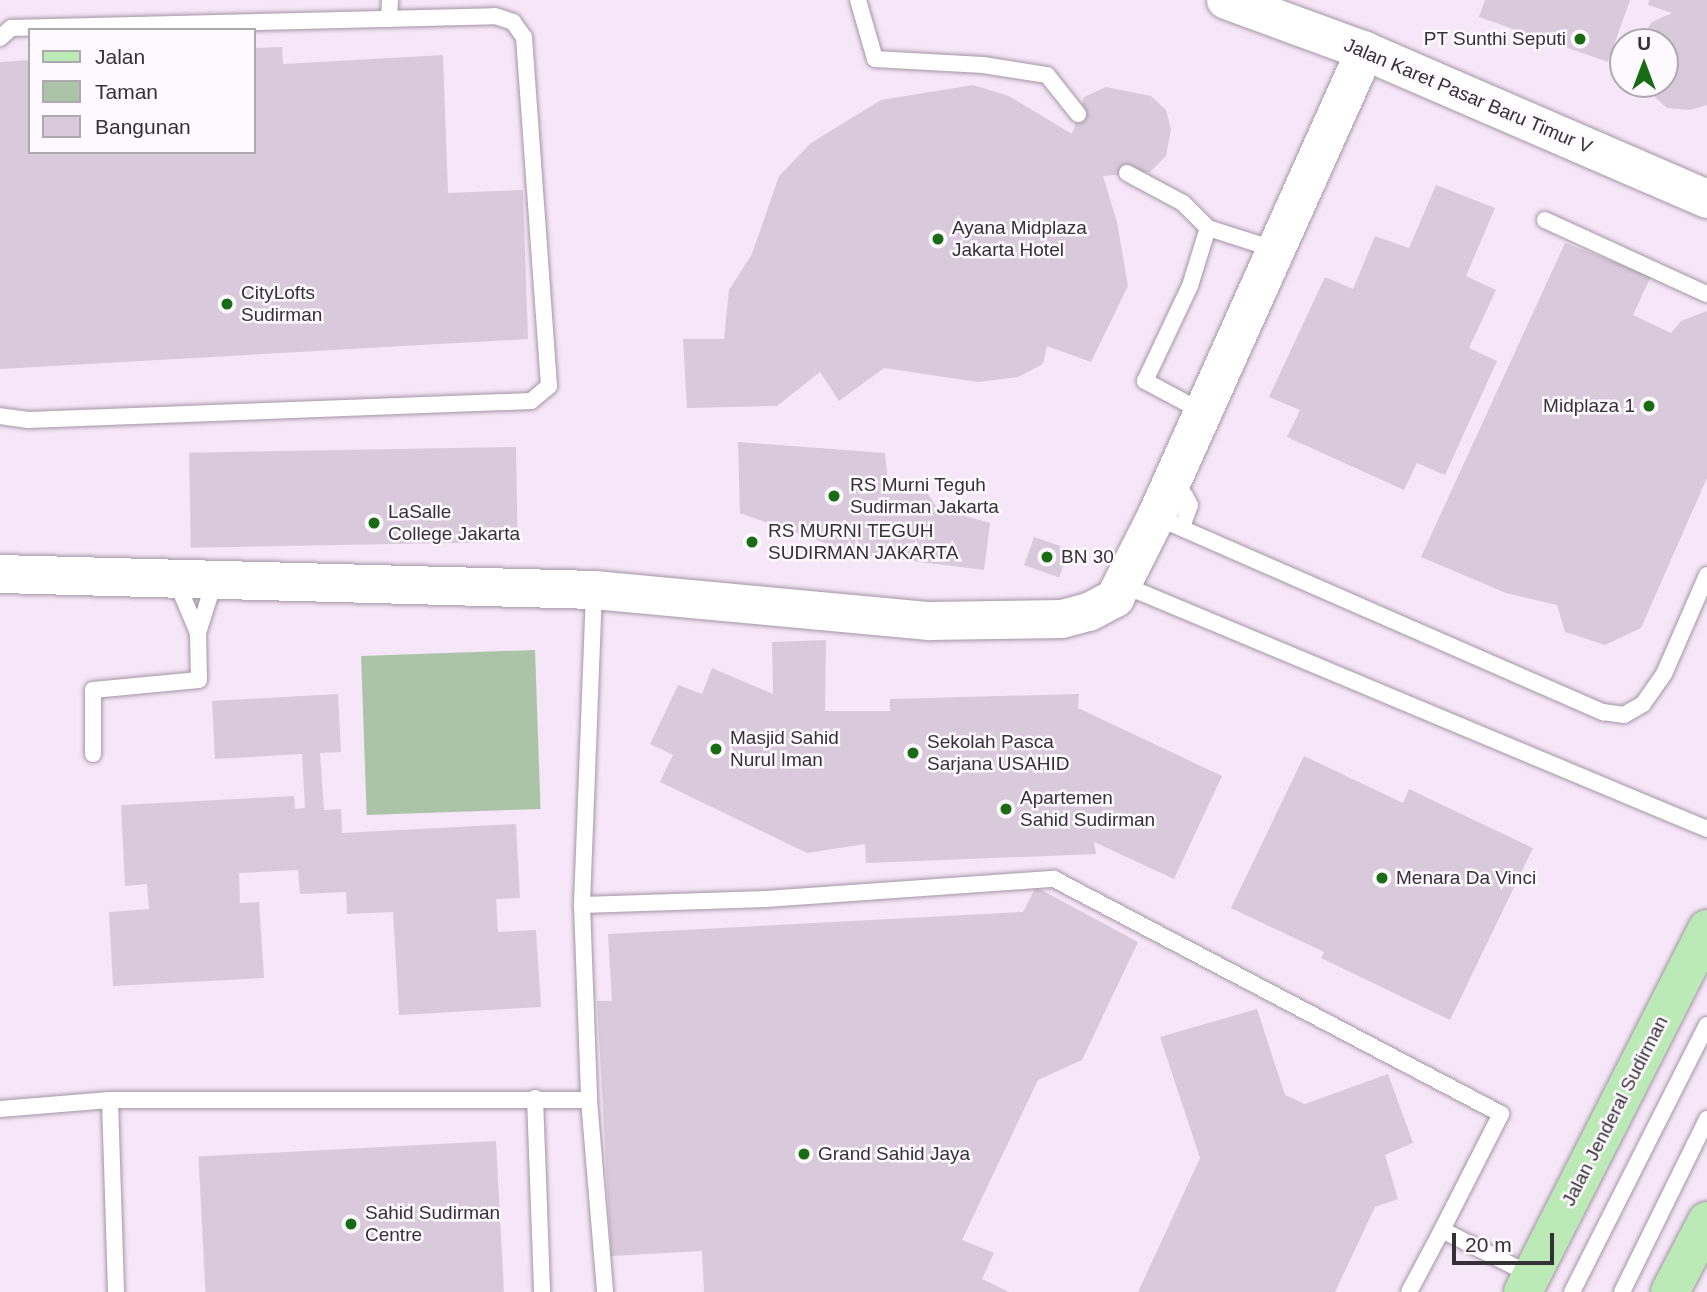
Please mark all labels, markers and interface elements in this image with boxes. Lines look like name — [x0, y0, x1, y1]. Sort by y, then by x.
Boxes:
legend — [28, 28, 256, 154]
place label: PT Sunthi Seputi — [1423, 28, 1566, 50]
north arrow — [1609, 28, 1679, 98]
marker: PT Sunthi Seputi — [1572, 31, 1588, 47]
street label: Jalan Karet Pasar Baru Timur V — [1340, 33, 1596, 159]
text: U — [1637, 33, 1651, 54]
text: Jalan — [95, 45, 145, 68]
text: Taman — [95, 80, 158, 103]
text: Bangunan — [95, 115, 191, 138]
place label: Ayana Midplaza Jakarta Hotel — [952, 217, 1087, 261]
marker: Ayana Midplaza Jakarta Hotel — [930, 231, 946, 247]
place label: CityLofts Sudirman — [241, 282, 322, 326]
marker: CityLofts Sudirman — [219, 296, 235, 312]
place label: Midplaza 1 — [1543, 395, 1635, 417]
marker: Midplaza 1 — [1641, 398, 1657, 414]
place label: RS Murni Teguh Sudirman Jakarta — [850, 474, 999, 518]
marker: RS Murni Teguh Sudirman Jakarta — [824, 486, 844, 506]
place label: LaSalle College Jakarta — [388, 501, 520, 545]
marker: LaSalle College Jakarta — [366, 515, 382, 531]
place label: RS MURNI TEGUH SUDIRMAN JAKARTA — [768, 520, 958, 564]
marker: RS MURNI TEGUH SUDIRMAN JAKARTA — [742, 532, 762, 552]
place label: BN 30 — [1061, 546, 1114, 568]
marker: BN 30 — [1039, 549, 1055, 565]
place label: Masjid Sahid Nurul Iman — [730, 727, 839, 771]
place label: Sekolah Pasca Sarjana USAHID — [927, 731, 1070, 775]
marker: Masjid Sahid Nurul Iman — [708, 741, 724, 757]
marker: Sekolah Pasca Sarjana USAHID — [905, 745, 921, 761]
place label: Apartemen Sahid Sudirman — [1020, 787, 1155, 831]
marker: Apartemen Sahid Sudirman — [998, 801, 1014, 817]
place label: Menara Da Vinci — [1396, 867, 1536, 889]
marker: Menara Da Vinci — [1374, 870, 1390, 886]
street label: Jalan Jenderal Sudirman — [1557, 1012, 1673, 1210]
place label: Grand Sahid Jaya — [818, 1143, 970, 1165]
marker: Grand Sahid Jaya — [796, 1146, 812, 1162]
place label: Sahid Sudirman Centre — [365, 1202, 500, 1246]
marker: Sahid Sudirman Centre — [343, 1216, 359, 1232]
scale bar — [1455, 1218, 1556, 1262]
text: 20 m — [1465, 1233, 1512, 1256]

